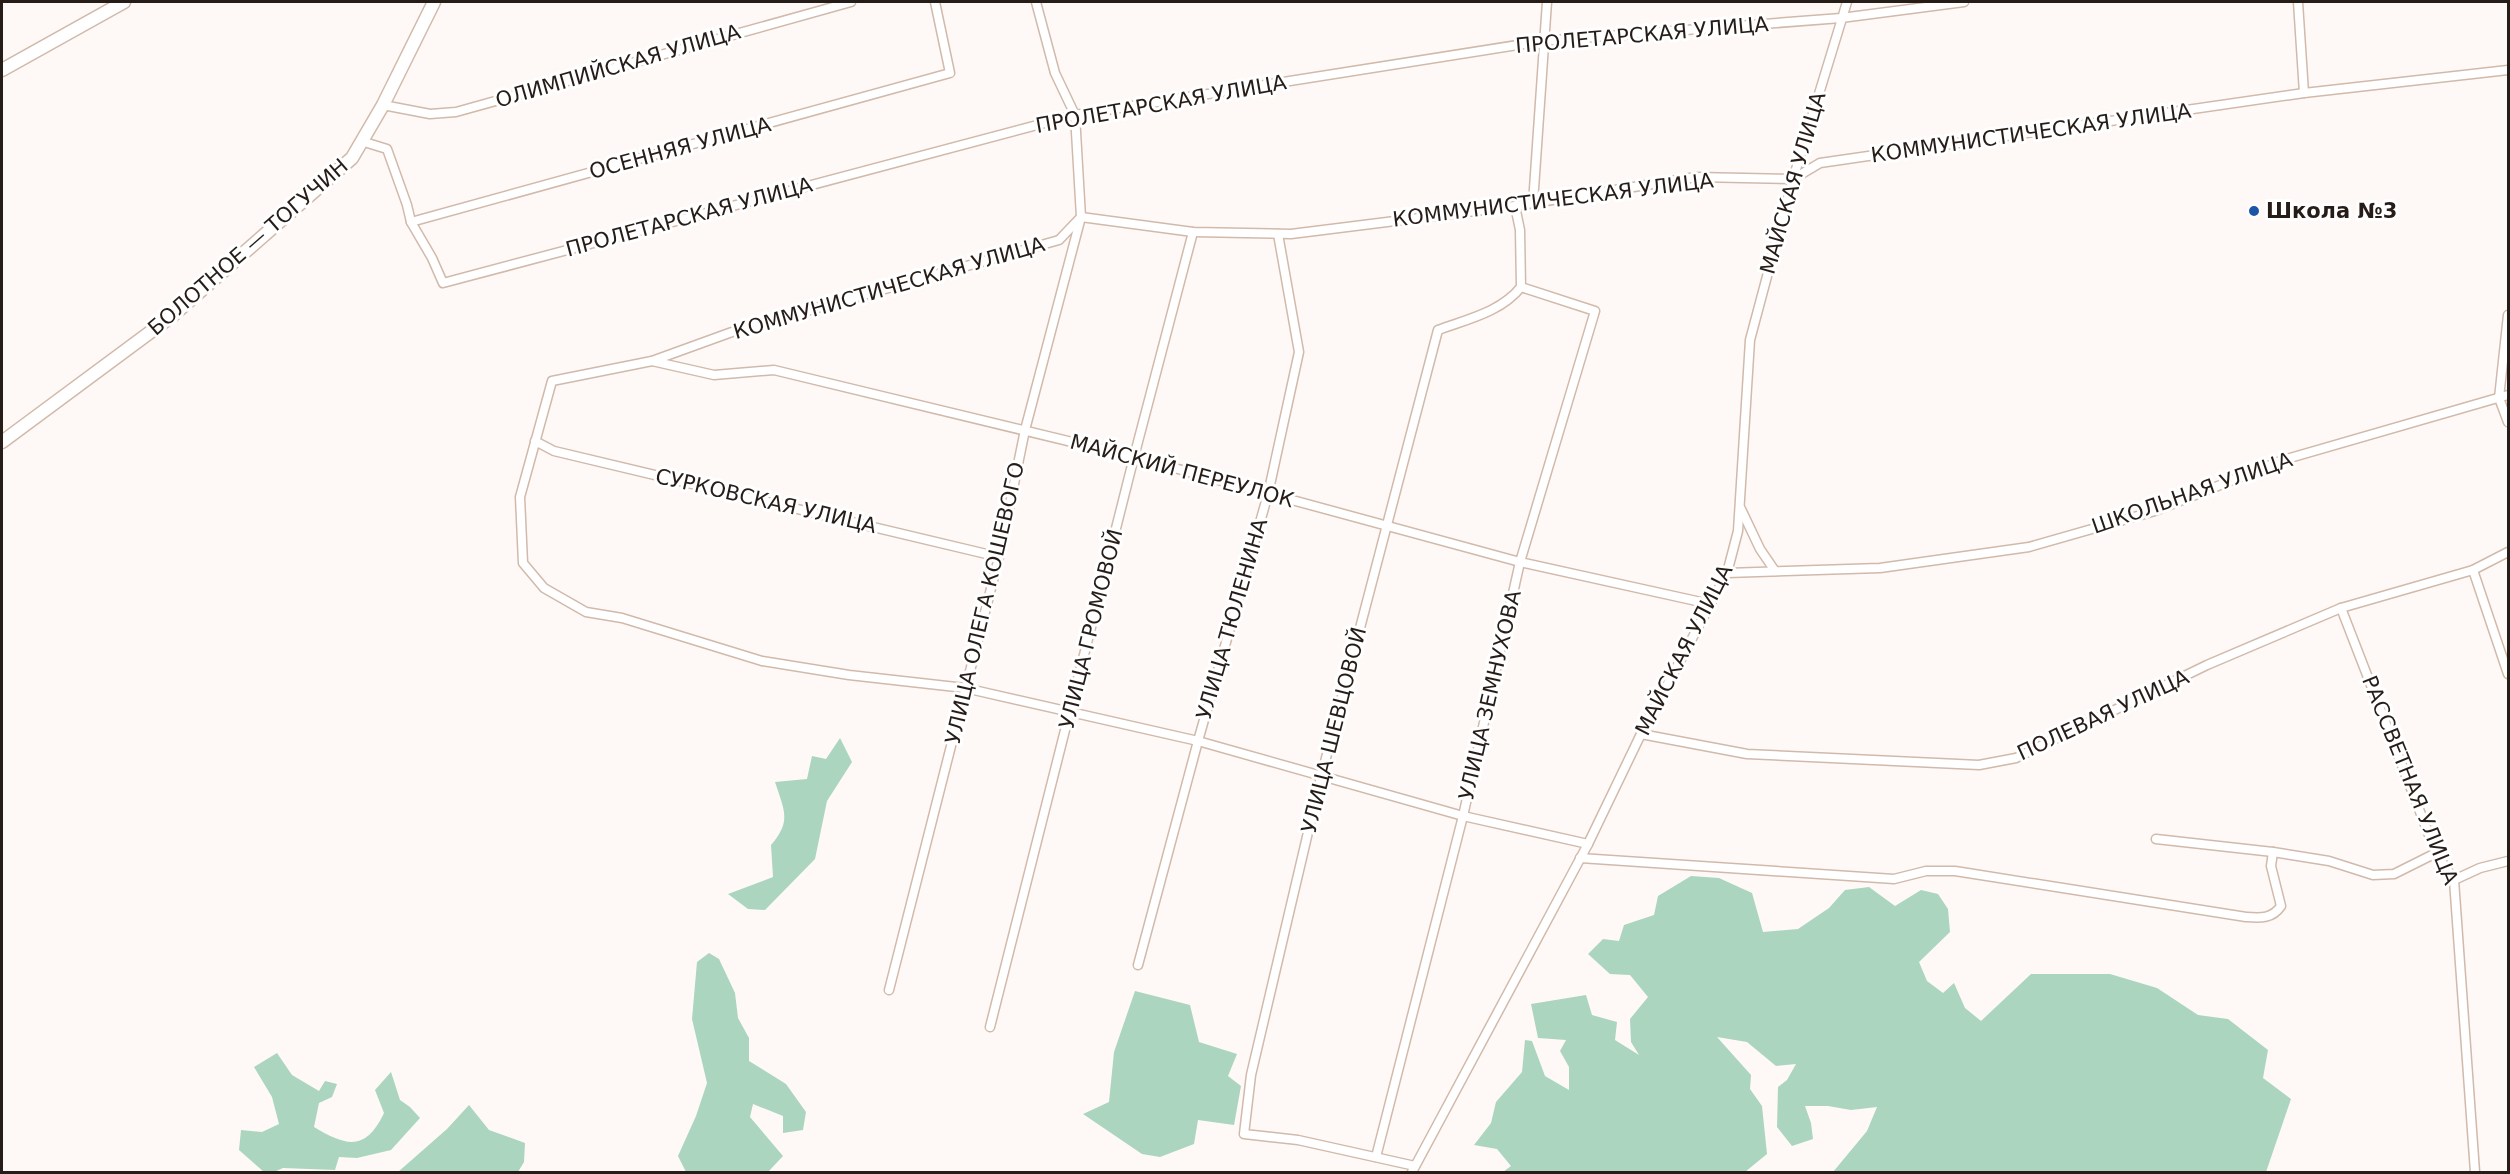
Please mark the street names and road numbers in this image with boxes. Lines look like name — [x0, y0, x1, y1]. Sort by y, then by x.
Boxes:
street label: ПРОЛЕТАРСКАЯ УЛИЦА — [1514, 12, 1770, 58]
street label: ОЛИМПИЙСКАЯ УЛИЦА — [493, 18, 744, 112]
street label: ПРОЛЕТАРСКАЯ УЛИЦА — [1034, 70, 1289, 138]
street label: МАЙСКАЯ УЛИЦА — [1755, 88, 1831, 277]
street label: КОММУНИСТИЧЕСКАЯ УЛИЦА — [1869, 99, 2193, 167]
street label: ОСЕННЯЯ УЛИЦА — [587, 112, 774, 184]
street label: БОЛОТНОЕ — ТОГУЧИН — [143, 154, 353, 340]
street label: КОММУНИСТИЧЕСКАЯ УЛИЦА — [1391, 168, 1715, 232]
street label: ПРОЛЕТАРСКАЯ УЛИЦА — [563, 172, 815, 261]
street label: КОММУНИСТИЧЕСКАЯ УЛИЦА — [730, 232, 1048, 344]
street label: МАЙСКИЙ ПЕРЕУЛОК — [1067, 429, 1297, 512]
street label: ШКОЛЬНАЯ УЛИЦА — [2089, 447, 2296, 539]
street label: УЛИЦА ОЛЕГА КОШЕВОГО — [941, 460, 1029, 746]
street label: СУРКОВСКАЯ УЛИЦА — [653, 464, 879, 538]
street label: УЛИЦА ТЮЛЕНИНА — [1192, 515, 1272, 722]
street label: УЛИЦА ГРОМОВОЙ — [1054, 526, 1127, 731]
street label: МАЙСКАЯ УЛИЦА — [1630, 560, 1738, 739]
street label: УЛИЦА ЗЕМНУХОВА — [1454, 587, 1526, 802]
street label: УЛИЦА ШЕВЦОВОЙ — [1296, 624, 1371, 835]
street label: ПОЛЕВАЯ УЛИЦА — [2013, 664, 2193, 765]
street label: РАССВЕТНАЯ УЛИЦА — [2357, 672, 2463, 889]

